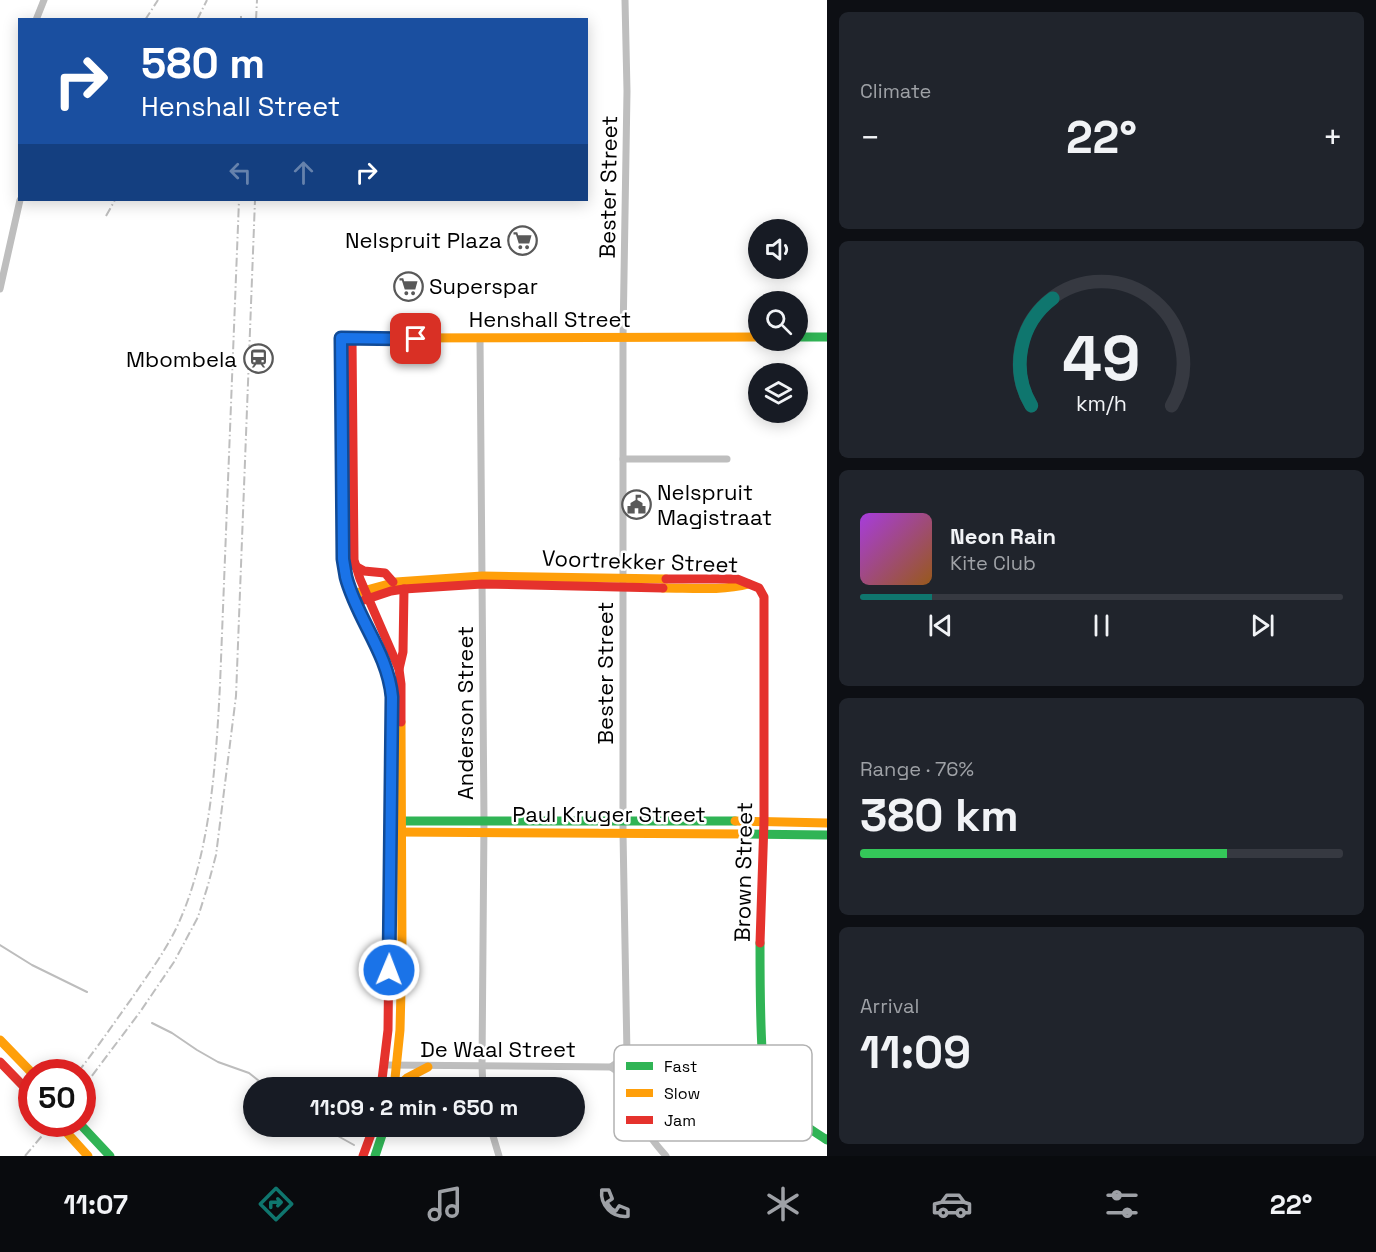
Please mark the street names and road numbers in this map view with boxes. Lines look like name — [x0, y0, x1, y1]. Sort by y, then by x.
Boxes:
street label: Bester Street — [593, 115, 623, 259]
street label: Henshall Street — [469, 305, 631, 333]
street label: Voortrekker Street — [541, 544, 739, 578]
street label: Bester Street — [591, 602, 619, 744]
street label: Anderson Street — [451, 626, 479, 800]
street label: Paul Kruger Street — [512, 800, 706, 828]
street label: Brown Street — [728, 802, 758, 942]
street label: De Waal Street — [420, 1035, 576, 1063]

